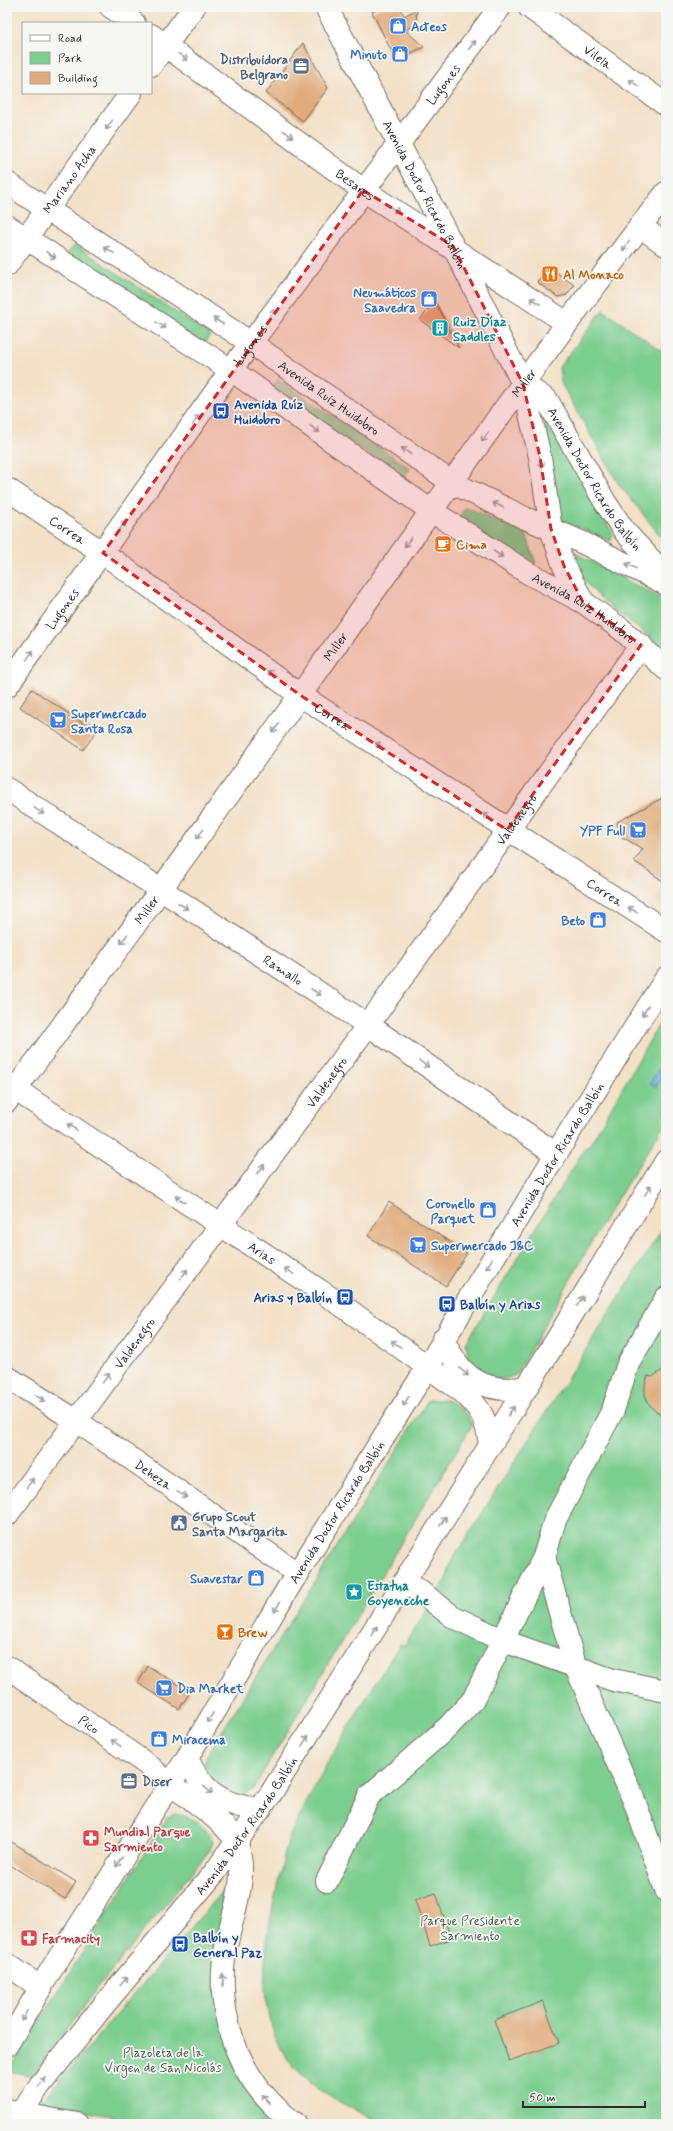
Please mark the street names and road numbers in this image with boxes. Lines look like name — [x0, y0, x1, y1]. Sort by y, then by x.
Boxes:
street label: Vilela — [580, 42, 615, 74]
street label: Lugones — [423, 61, 465, 109]
street label: Avenida Doctor Ricardo Balbín — [378, 118, 470, 272]
street label: Mariano Acha — [40, 142, 101, 218]
street label: Besares — [332, 166, 377, 205]
street label: Lugones — [230, 321, 272, 369]
street label: Avenida Ruiz Huidobro — [274, 357, 382, 440]
street label: Miller — [509, 365, 541, 401]
street label: Avenida Doctor Ricardo Balbín — [543, 405, 645, 555]
street label: Correa — [46, 513, 88, 549]
street label: Avenida Ruiz Huidobro — [529, 570, 638, 648]
street label: Lugones — [43, 585, 84, 633]
street label: Miller — [320, 629, 353, 665]
street label: Correa — [310, 699, 353, 735]
street label: Valdenegro — [493, 791, 541, 849]
street label: Correa — [583, 875, 626, 911]
street label: Miller — [131, 892, 164, 928]
street label: Ramallo — [259, 952, 305, 990]
street label: Valdenegro — [303, 1054, 352, 1112]
street label: Avenida Doctor Ricardo Balbín — [507, 1080, 608, 1230]
street label: Arias — [244, 1238, 279, 1269]
street label: Valdenegro — [111, 1315, 160, 1373]
street label: Avenida Doctor Ricardo Balbín — [286, 1438, 389, 1587]
street label: Deheza — [131, 1457, 175, 1495]
street label: Pico — [75, 1712, 102, 1738]
street label: Avenida Doctor Ricardo Balbín — [192, 1754, 302, 1899]

